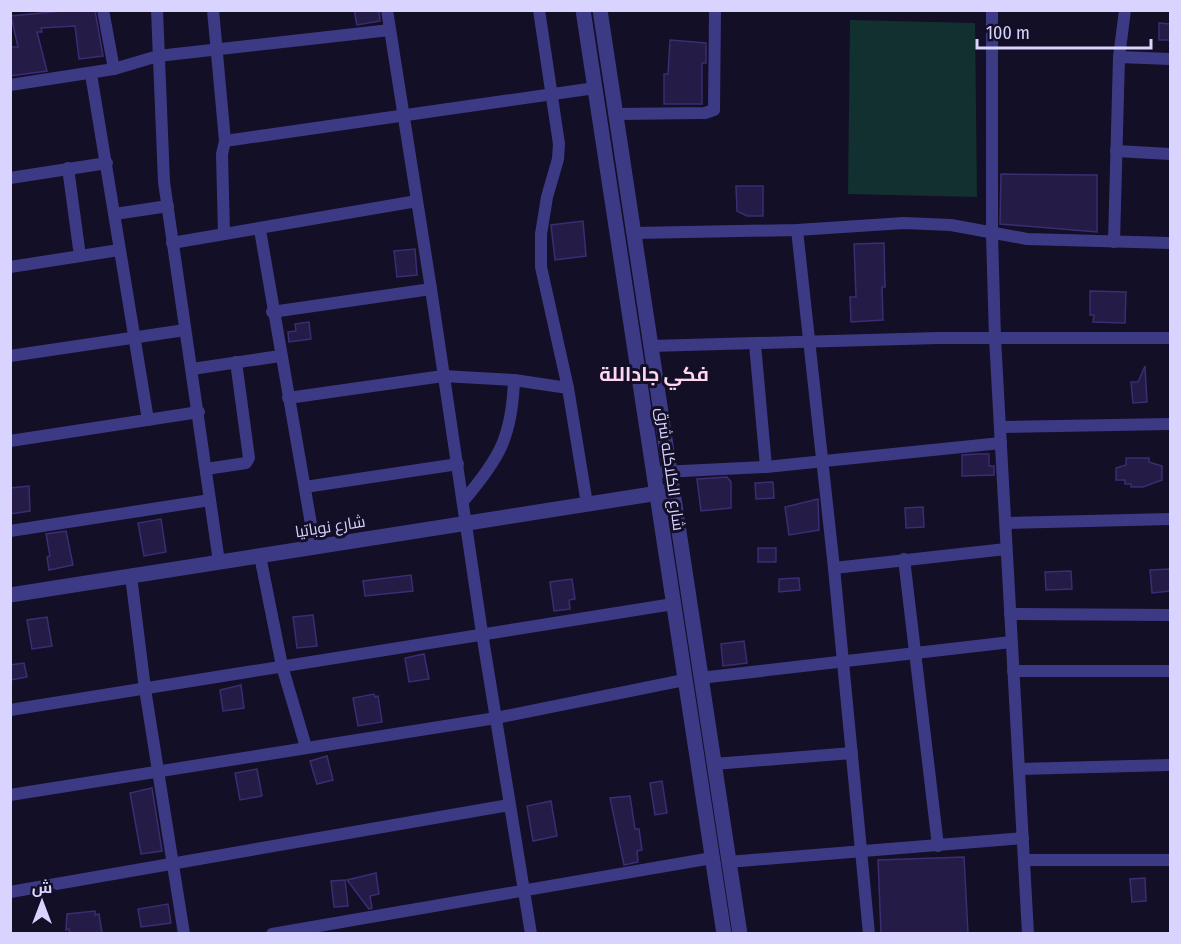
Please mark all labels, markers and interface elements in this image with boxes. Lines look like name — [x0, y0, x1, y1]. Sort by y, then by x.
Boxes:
scale bar — [977, 12, 1151, 50]
text: 100 m — [986, 22, 1030, 44]
district label: فكي جاداللة — [599, 362, 709, 390]
street label: شارع الكلاكله شرق — [650, 406, 689, 532]
street label: شارع نوباتيا — [294, 512, 367, 543]
north arrow — [12, 872, 72, 932]
text: ش — [32, 878, 52, 897]

